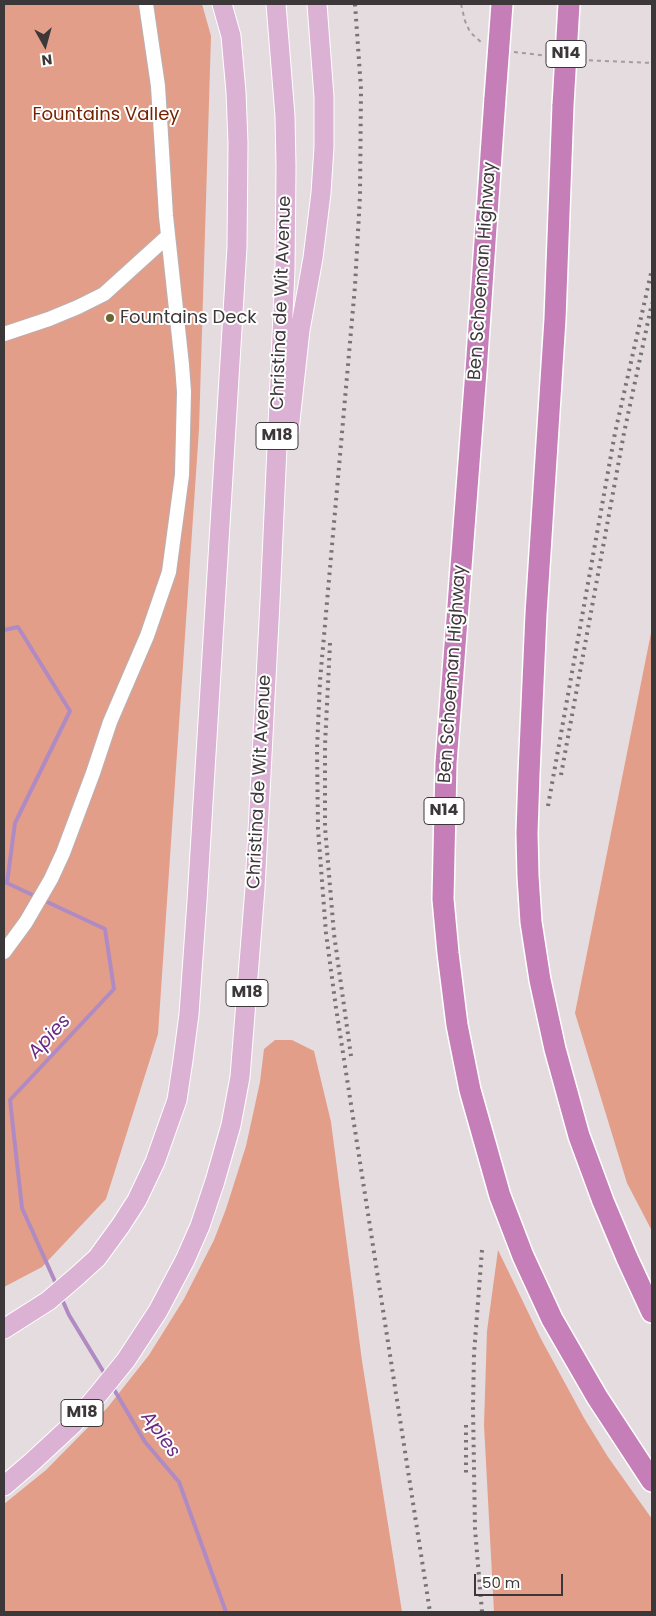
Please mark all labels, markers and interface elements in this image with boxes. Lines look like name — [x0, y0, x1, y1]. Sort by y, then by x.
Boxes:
north arrow — [20, 20, 70, 70]
road number: N14 — [546, 41, 586, 68]
text: N — [40, 49, 53, 70]
park label: Fountains Valley — [33, 104, 179, 126]
street label: Ben Schoeman Highway — [465, 161, 501, 381]
street label: Christina de Wit Avenue — [267, 195, 297, 411]
place label: Fountains Deck — [120, 307, 257, 329]
marker: Fountains Deck — [104, 312, 116, 324]
road number: M18 — [256, 422, 298, 450]
street label: Ben Schoeman Highway — [435, 564, 471, 784]
street label: Christina de Wit Avenue — [244, 674, 276, 890]
road number: N14 — [424, 798, 464, 824]
road number: M18 — [226, 980, 268, 1006]
water label: Apies — [24, 1010, 76, 1064]
road number: M18 — [61, 1400, 103, 1426]
water label: Apies — [135, 1407, 185, 1463]
scale bar — [476, 1564, 565, 1596]
text: 50 m — [482, 1572, 520, 1593]

